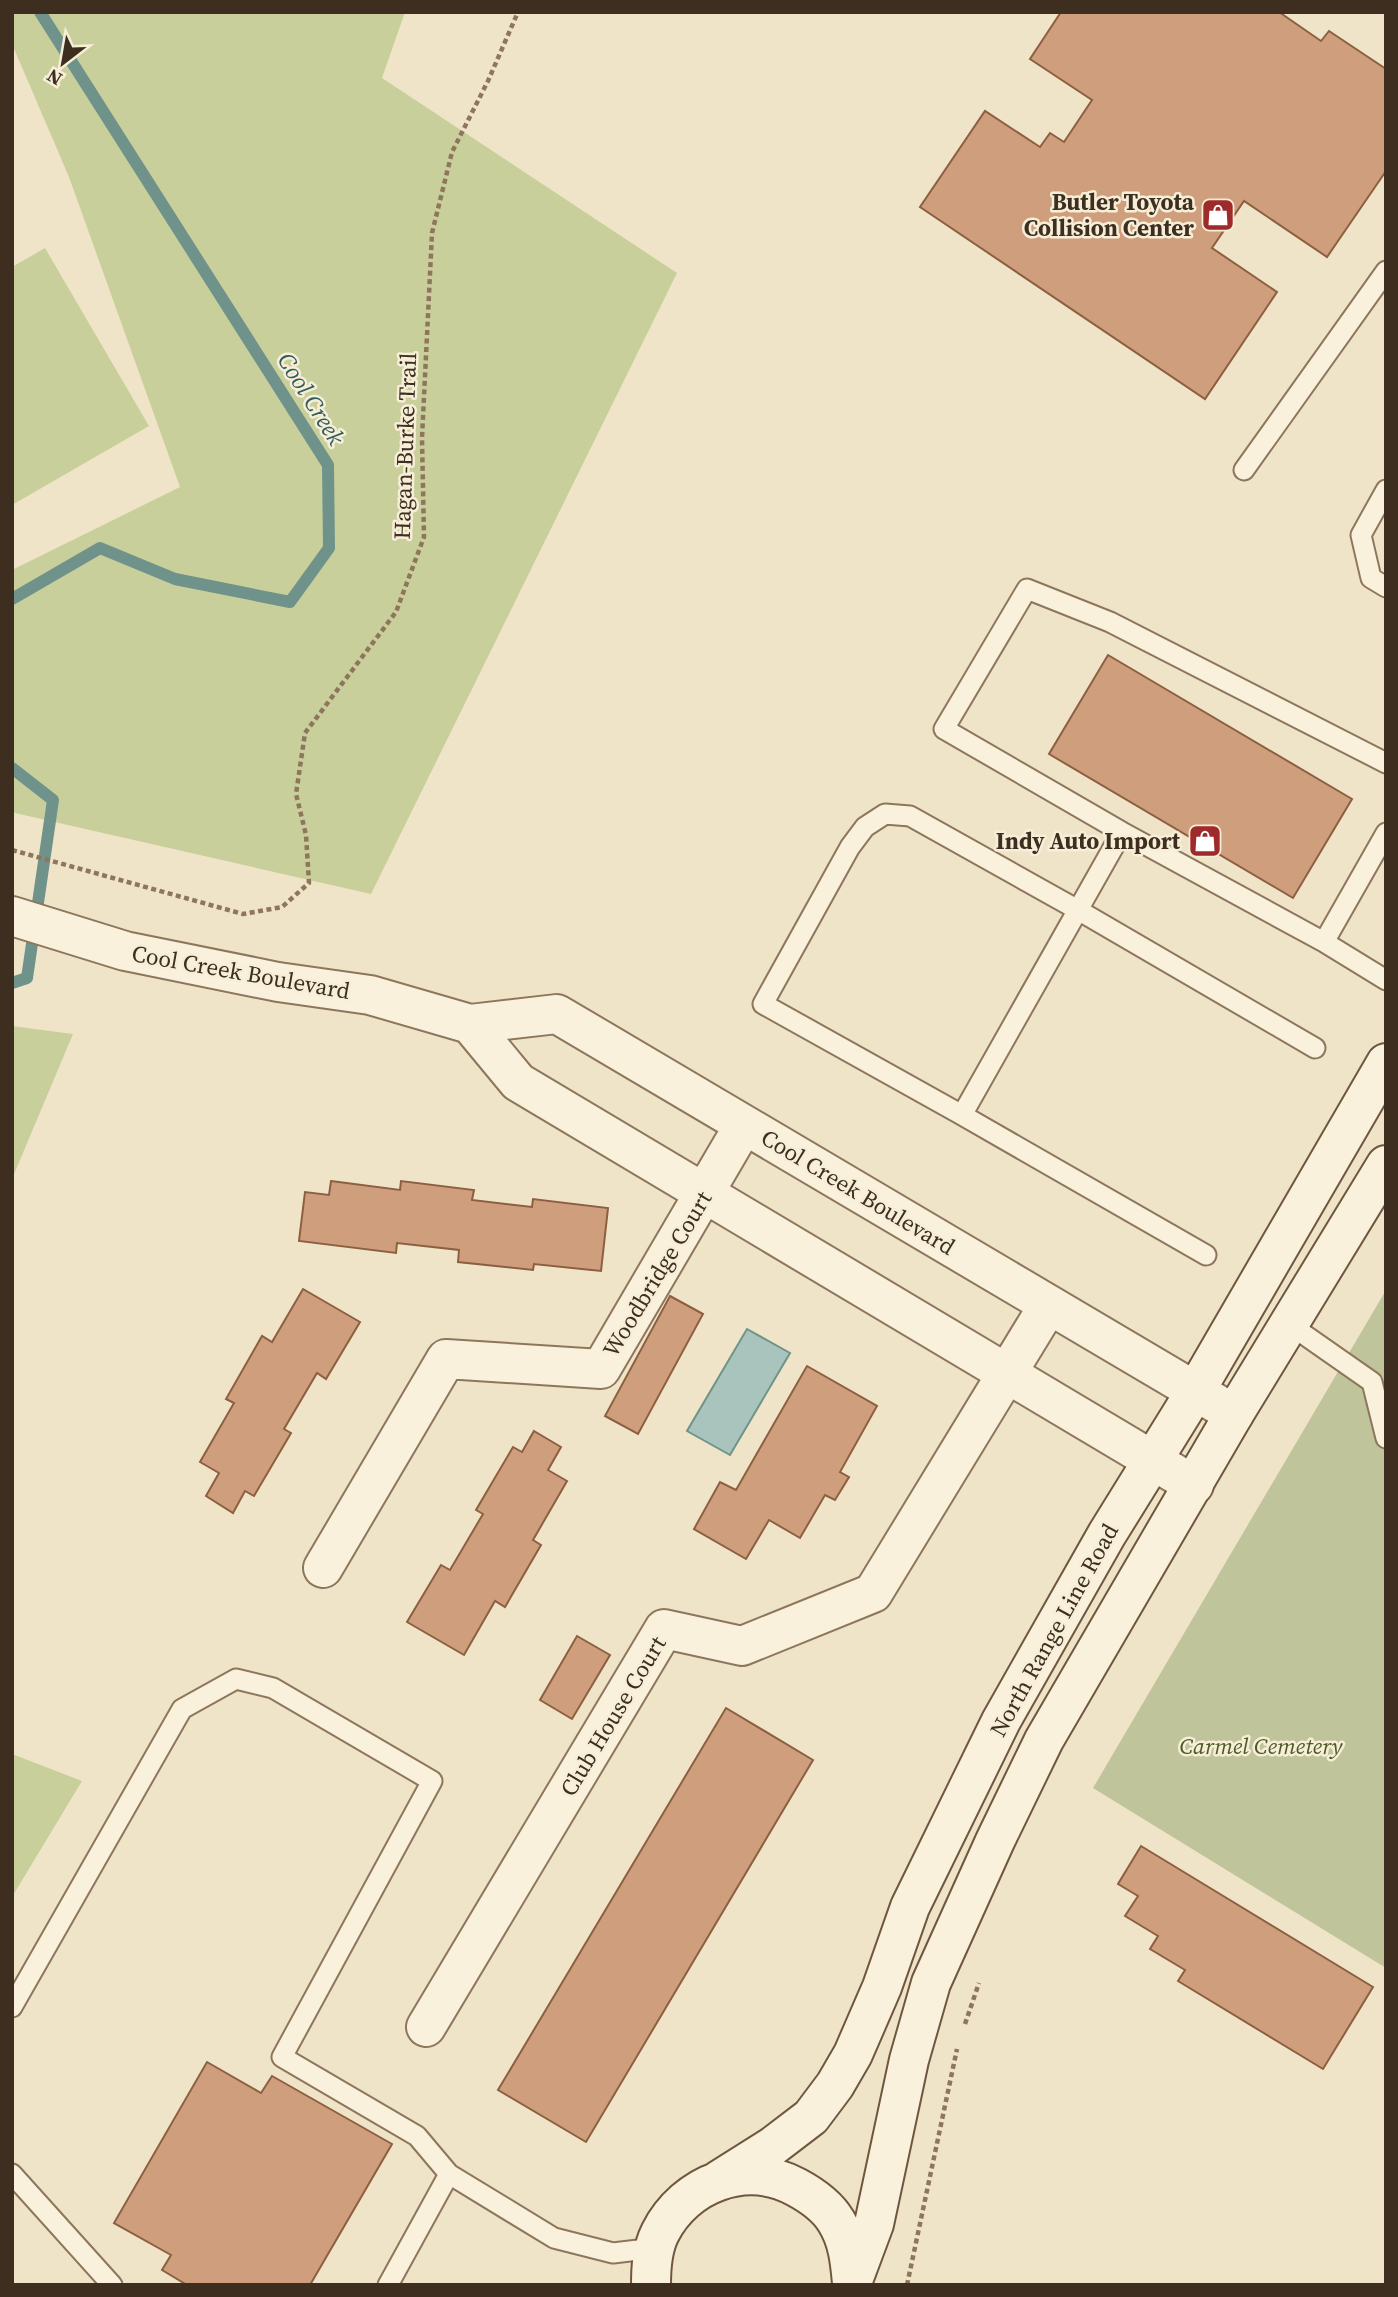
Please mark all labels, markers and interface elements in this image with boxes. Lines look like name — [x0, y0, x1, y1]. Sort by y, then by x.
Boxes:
north arrow — [28, 28, 98, 98]
text: N — [41, 63, 67, 92]
place label: Butler Toyota Collision Center — [1024, 186, 1195, 244]
shop icon: Butler Toyota Collision Center — [1199, 196, 1237, 234]
water label: Cool Creek — [270, 346, 353, 452]
street label: Hagan-Burke Trail — [386, 352, 424, 540]
shop icon: Indy Auto Import — [1186, 822, 1224, 860]
place label: Indy Auto Import — [996, 825, 1181, 857]
street label: Cool Creek Boulevard — [129, 937, 353, 1007]
street label: Cool Creek Boulevard — [755, 1121, 961, 1263]
street label: Woodbridge Court — [595, 1185, 719, 1363]
street label: North Range Line Road — [982, 1518, 1126, 1742]
street label: Club House Court — [552, 1629, 674, 1802]
park label: Carmel Cemetery — [1179, 1730, 1344, 1762]

